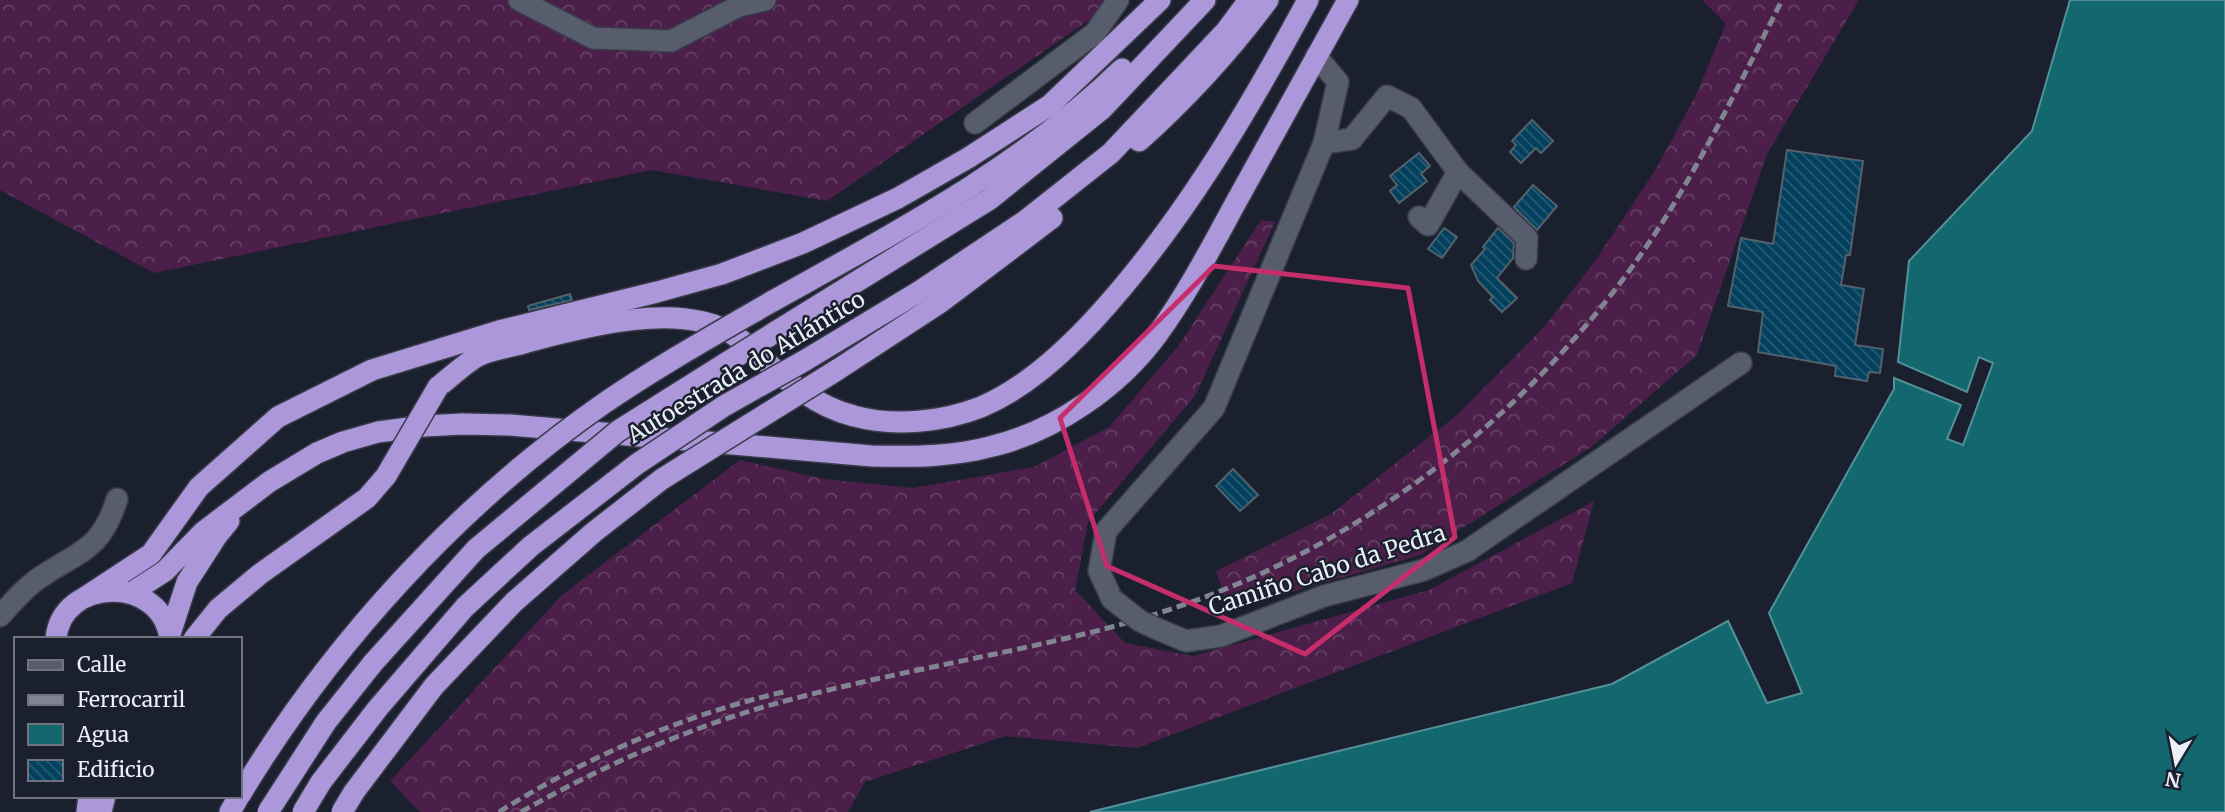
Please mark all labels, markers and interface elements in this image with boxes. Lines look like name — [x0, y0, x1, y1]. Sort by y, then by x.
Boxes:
street label: Autoestrada do Atlántico — [621, 284, 870, 450]
street label: Camiño Cabo da Pedra — [1205, 518, 1449, 622]
legend — [14, 637, 242, 798]
text: Calle — [77, 651, 126, 678]
text: Ferrocarril — [77, 686, 186, 713]
text: Agua — [76, 721, 129, 748]
north arrow — [2141, 728, 2211, 798]
text: Edificio — [77, 756, 154, 783]
text: N — [2164, 767, 2183, 793]

